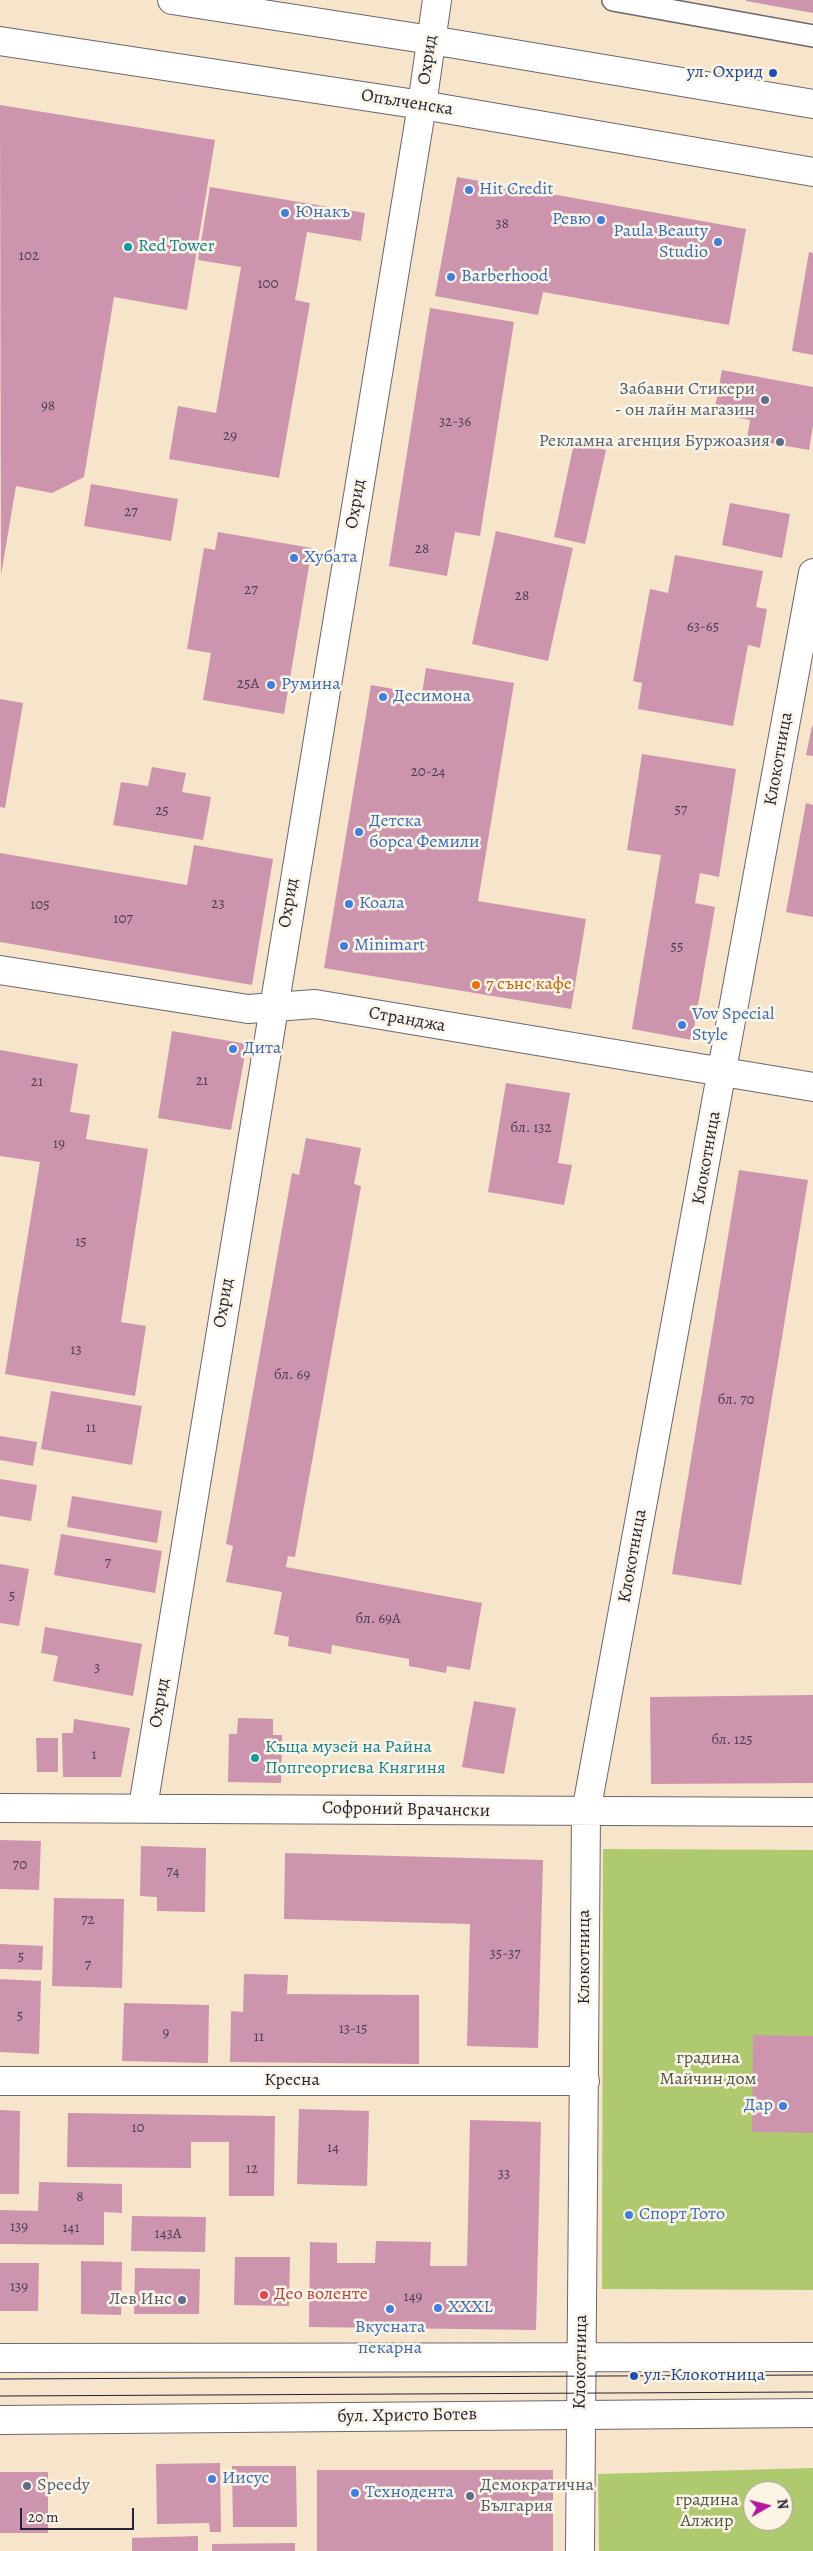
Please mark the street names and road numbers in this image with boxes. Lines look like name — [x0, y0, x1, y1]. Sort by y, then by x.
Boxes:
street label: Охрид — [414, 34, 442, 86]
street label: Опълченска — [359, 85, 455, 121]
street label: Охрид — [341, 478, 371, 530]
street label: Клокотница — [760, 710, 798, 808]
street label: Охрид — [274, 877, 304, 929]
street label: Странджа — [367, 1003, 447, 1037]
street label: Клокотница — [688, 1109, 726, 1207]
street label: Охрид — [209, 1277, 239, 1329]
street label: Клокотница — [614, 1507, 652, 1605]
street label: Охрид — [145, 1677, 175, 1729]
street label: Софроний Врачански — [322, 1798, 490, 1822]
street label: Клокотница — [574, 1910, 596, 2004]
street label: Кресна — [264, 2070, 320, 2092]
street label: Клокотница — [569, 2314, 593, 2410]
street label: бул. Христо Ботев — [337, 2404, 477, 2428]

